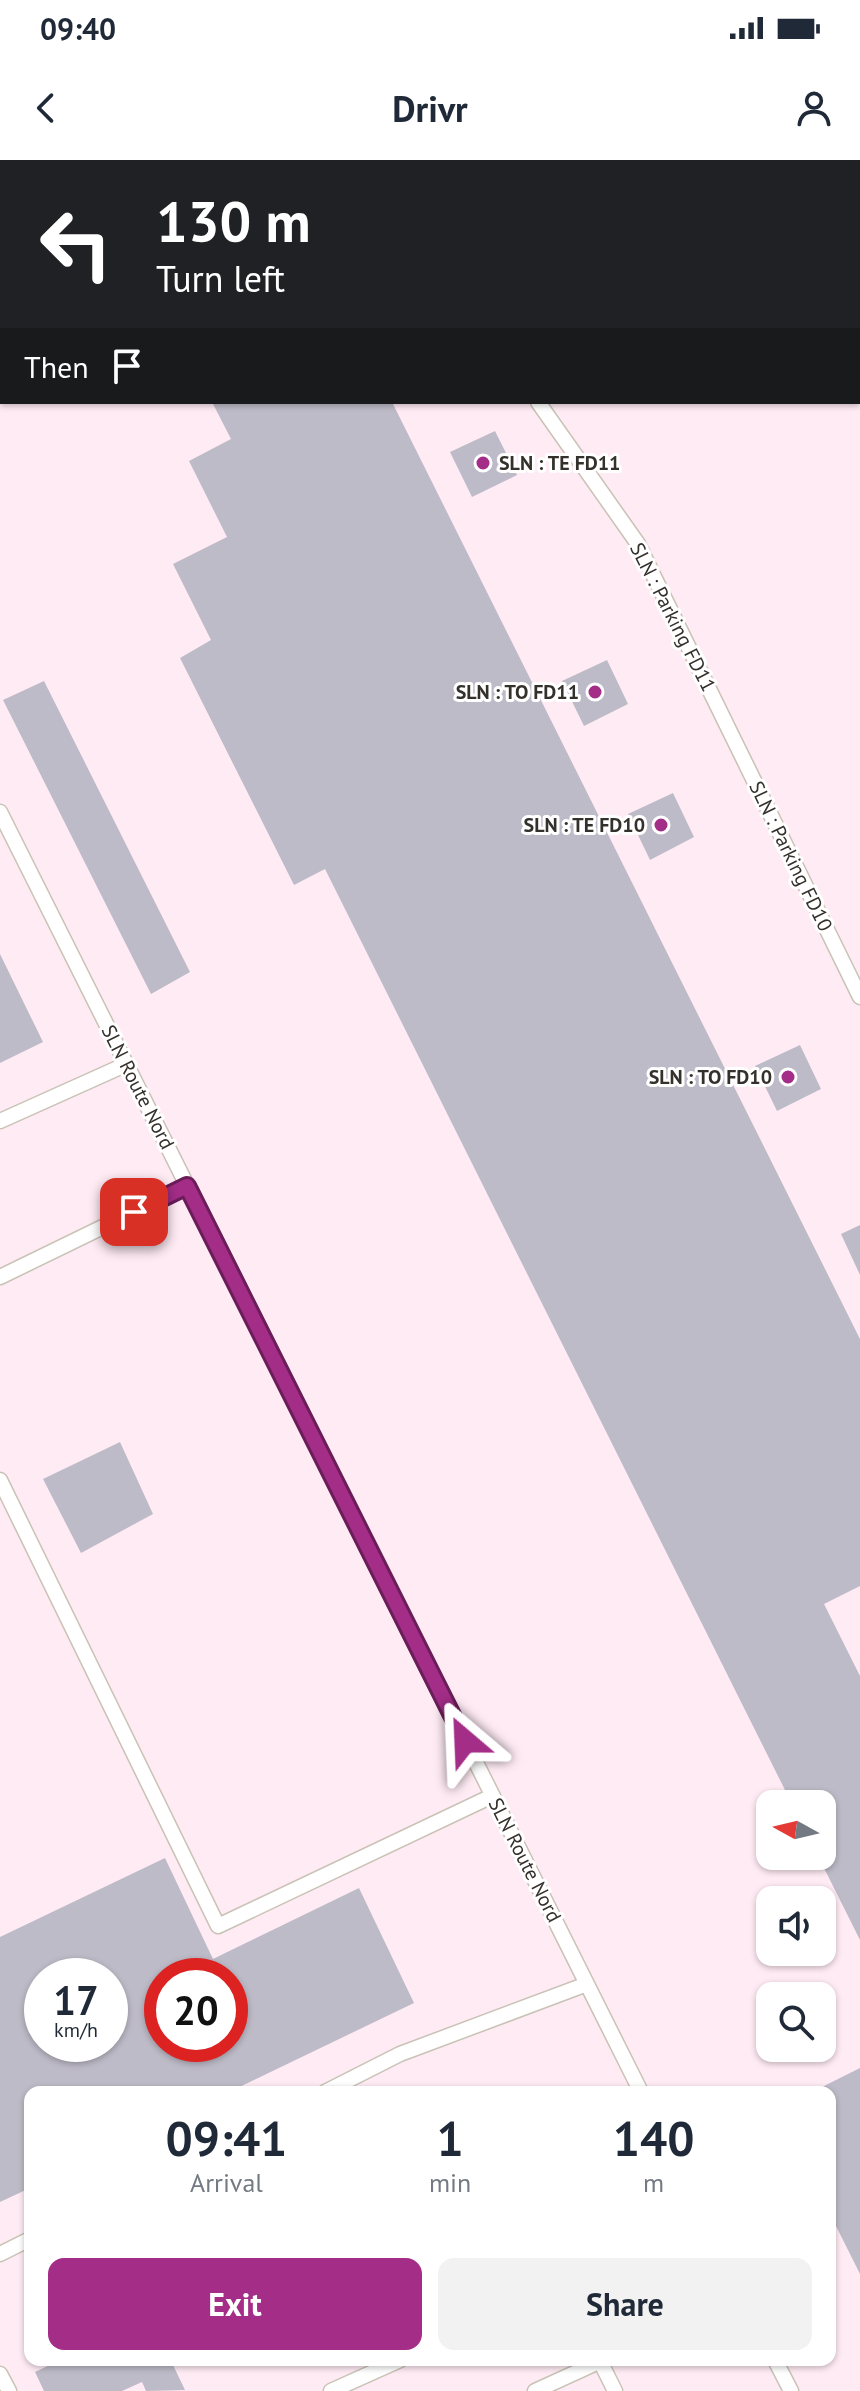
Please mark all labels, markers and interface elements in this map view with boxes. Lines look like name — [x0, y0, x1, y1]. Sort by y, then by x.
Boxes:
text: 09:40 — [40, 9, 116, 48]
text: Drivr — [392, 85, 468, 132]
icon: back — [24, 86, 68, 130]
icon: person — [792, 86, 836, 130]
text: 130 m — [156, 185, 311, 257]
icon: left — [24, 192, 128, 296]
text: Turn left — [156, 255, 285, 302]
icon: arrive — [105, 344, 149, 388]
text: Then — [24, 347, 89, 386]
place label: SLN : TE FD11 — [499, 450, 620, 476]
marker: SLN : TE FD11 — [474, 454, 492, 472]
street label: SLN : Parking FD11 — [624, 538, 722, 696]
place label: SLN : TO FD11 — [456, 679, 579, 705]
marker: SLN : TO FD11 — [586, 683, 604, 701]
street label: SLN : Parking FD10 — [743, 777, 839, 935]
place label: SLN : TE FD10 — [524, 812, 645, 838]
marker: SLN : TE FD10 — [652, 816, 670, 834]
street label: SLN Route Nord — [96, 1021, 180, 1153]
place label: SLN : TO FD10 — [649, 1064, 772, 1090]
marker: SLN : TO FD10 — [779, 1068, 797, 1086]
pin — [100, 1178, 168, 1246]
icon: arrive — [112, 1190, 156, 1234]
position arrow — [423, 1699, 507, 1783]
north arrow — [756, 1790, 836, 1870]
map controls — [756, 1790, 836, 2062]
street label: SLN Route Nord — [483, 1794, 567, 1926]
button: sound — [756, 1886, 836, 1966]
speed limit sign: 20 — [144, 1958, 248, 2062]
text: 17 — [53, 1974, 99, 2026]
button: search — [756, 1982, 836, 2062]
text: km/h — [54, 2017, 98, 2043]
text: 09:41 — [166, 2107, 287, 2169]
text: 1 — [436, 2107, 464, 2169]
text: 140 — [613, 2107, 694, 2169]
text: Arrival — [190, 2166, 263, 2199]
text: min — [429, 2166, 471, 2199]
text: m — [643, 2166, 664, 2199]
button: Exit — [48, 2258, 422, 2350]
button: Share — [438, 2258, 812, 2350]

